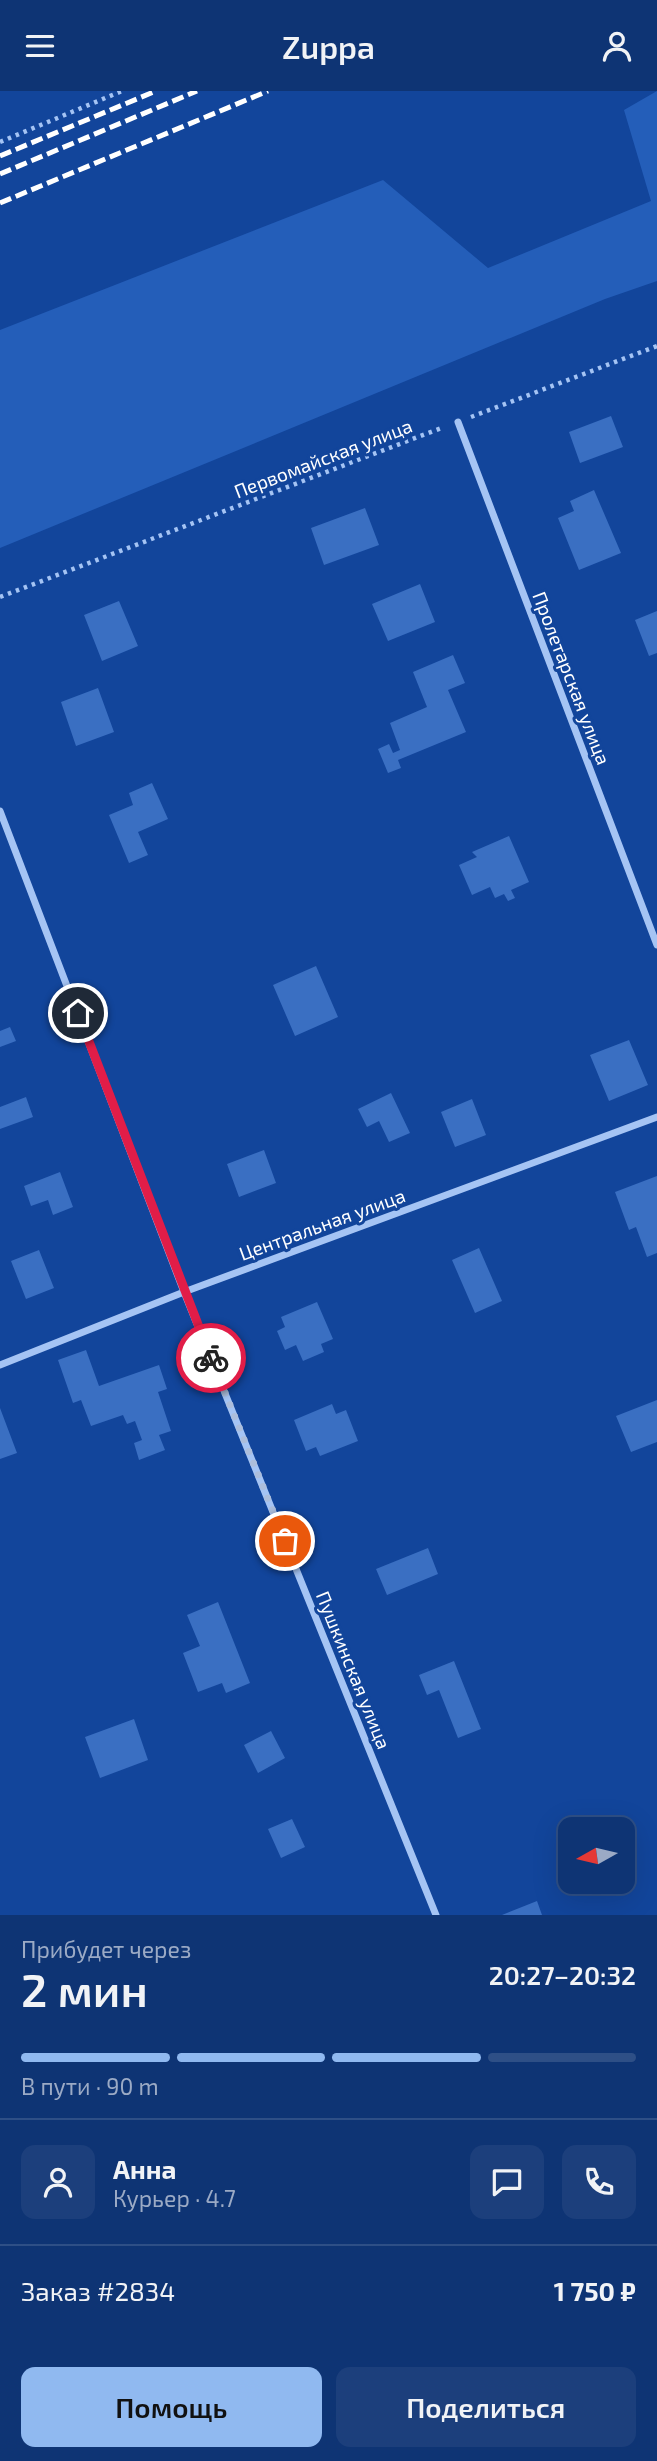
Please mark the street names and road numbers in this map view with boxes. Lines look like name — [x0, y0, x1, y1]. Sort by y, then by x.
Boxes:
street label: Первомайская улица — [231, 413, 416, 504]
street label: Пролетарская улица — [527, 588, 616, 768]
street label: Центральная улица — [236, 1183, 408, 1266]
street label: Пушкинская улица — [311, 1588, 396, 1753]

